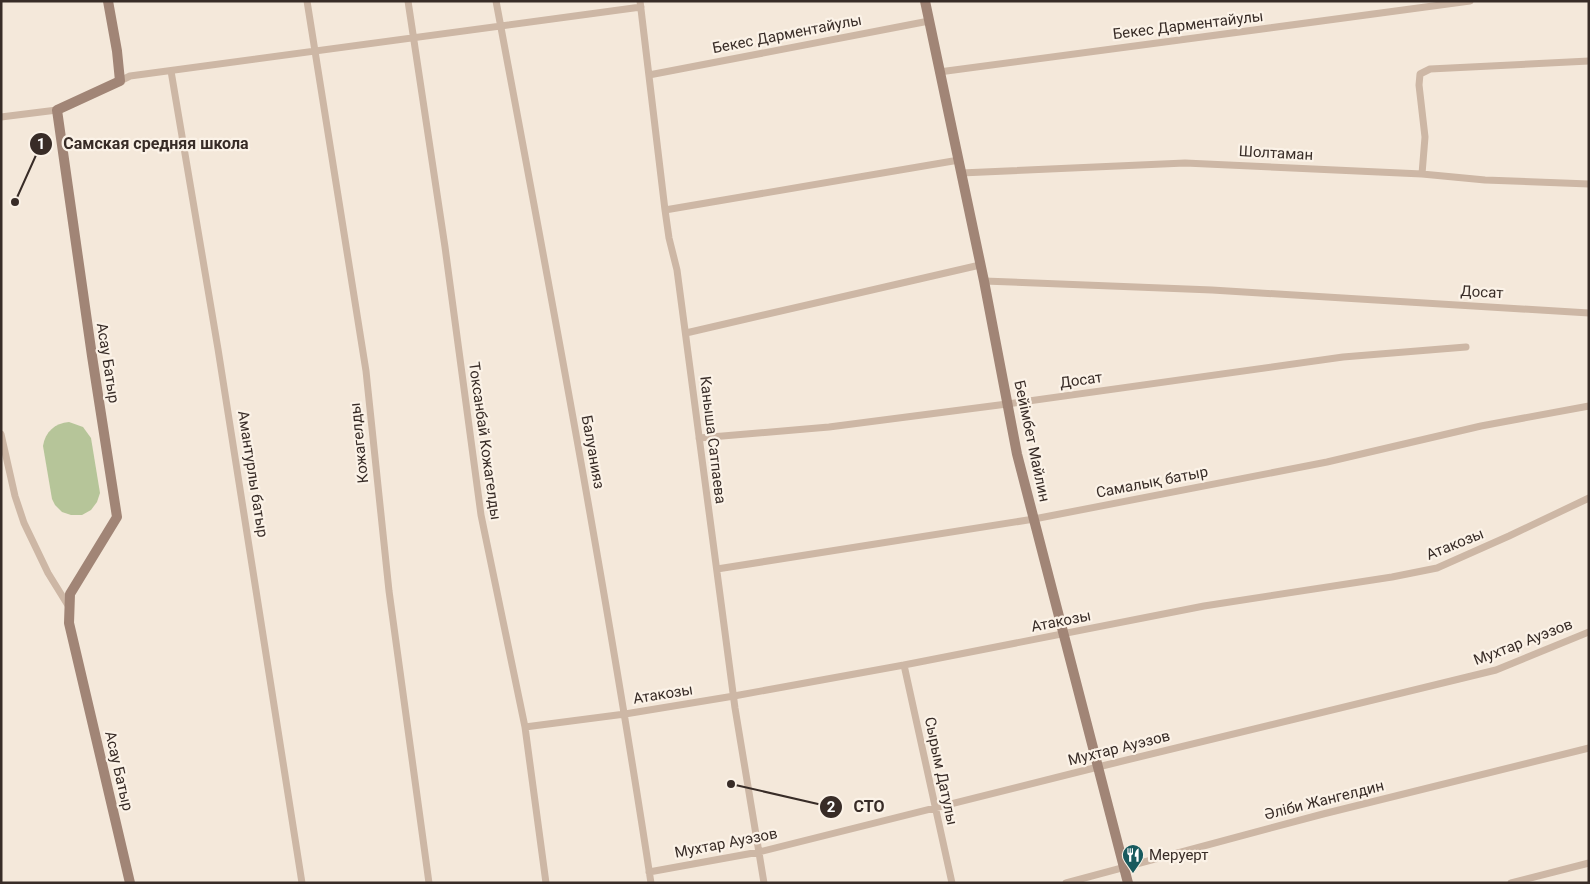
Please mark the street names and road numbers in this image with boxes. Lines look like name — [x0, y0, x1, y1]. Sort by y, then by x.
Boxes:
street label: Бекес Дарментайулы — [1112, 7, 1264, 43]
street label: Бекес Дарментайулы — [711, 11, 863, 57]
street label: Шолтаман — [1238, 142, 1314, 164]
street label: Досат — [1460, 282, 1504, 302]
street label: Асау Батыр — [93, 321, 123, 405]
street label: Токсанбай Кожагелды — [465, 361, 505, 521]
street label: Досат — [1058, 368, 1104, 392]
street label: Каныша Сатпаева — [696, 375, 730, 505]
street label: Бейімбет Майлин — [1010, 379, 1054, 503]
street label: Кожагелды — [346, 402, 372, 484]
street label: Амантурлы батыр — [234, 409, 272, 539]
street label: Балуанияз — [578, 414, 608, 490]
street label: Самалық батыр — [1094, 462, 1210, 502]
street label: Атакозы — [1424, 524, 1486, 564]
street label: Атакозы — [1030, 606, 1092, 636]
street label: Мухтар Ауэзов — [1471, 615, 1575, 669]
street label: Атакозы — [632, 680, 694, 708]
street label: Сырым Датулы — [921, 715, 961, 827]
street label: Мухтар Ауэзов — [1066, 727, 1172, 769]
street label: Асау Батыр — [101, 729, 137, 813]
street label: Әліби Жангелдин — [1262, 776, 1386, 824]
street label: Мухтар Ауэзов — [673, 824, 779, 862]

